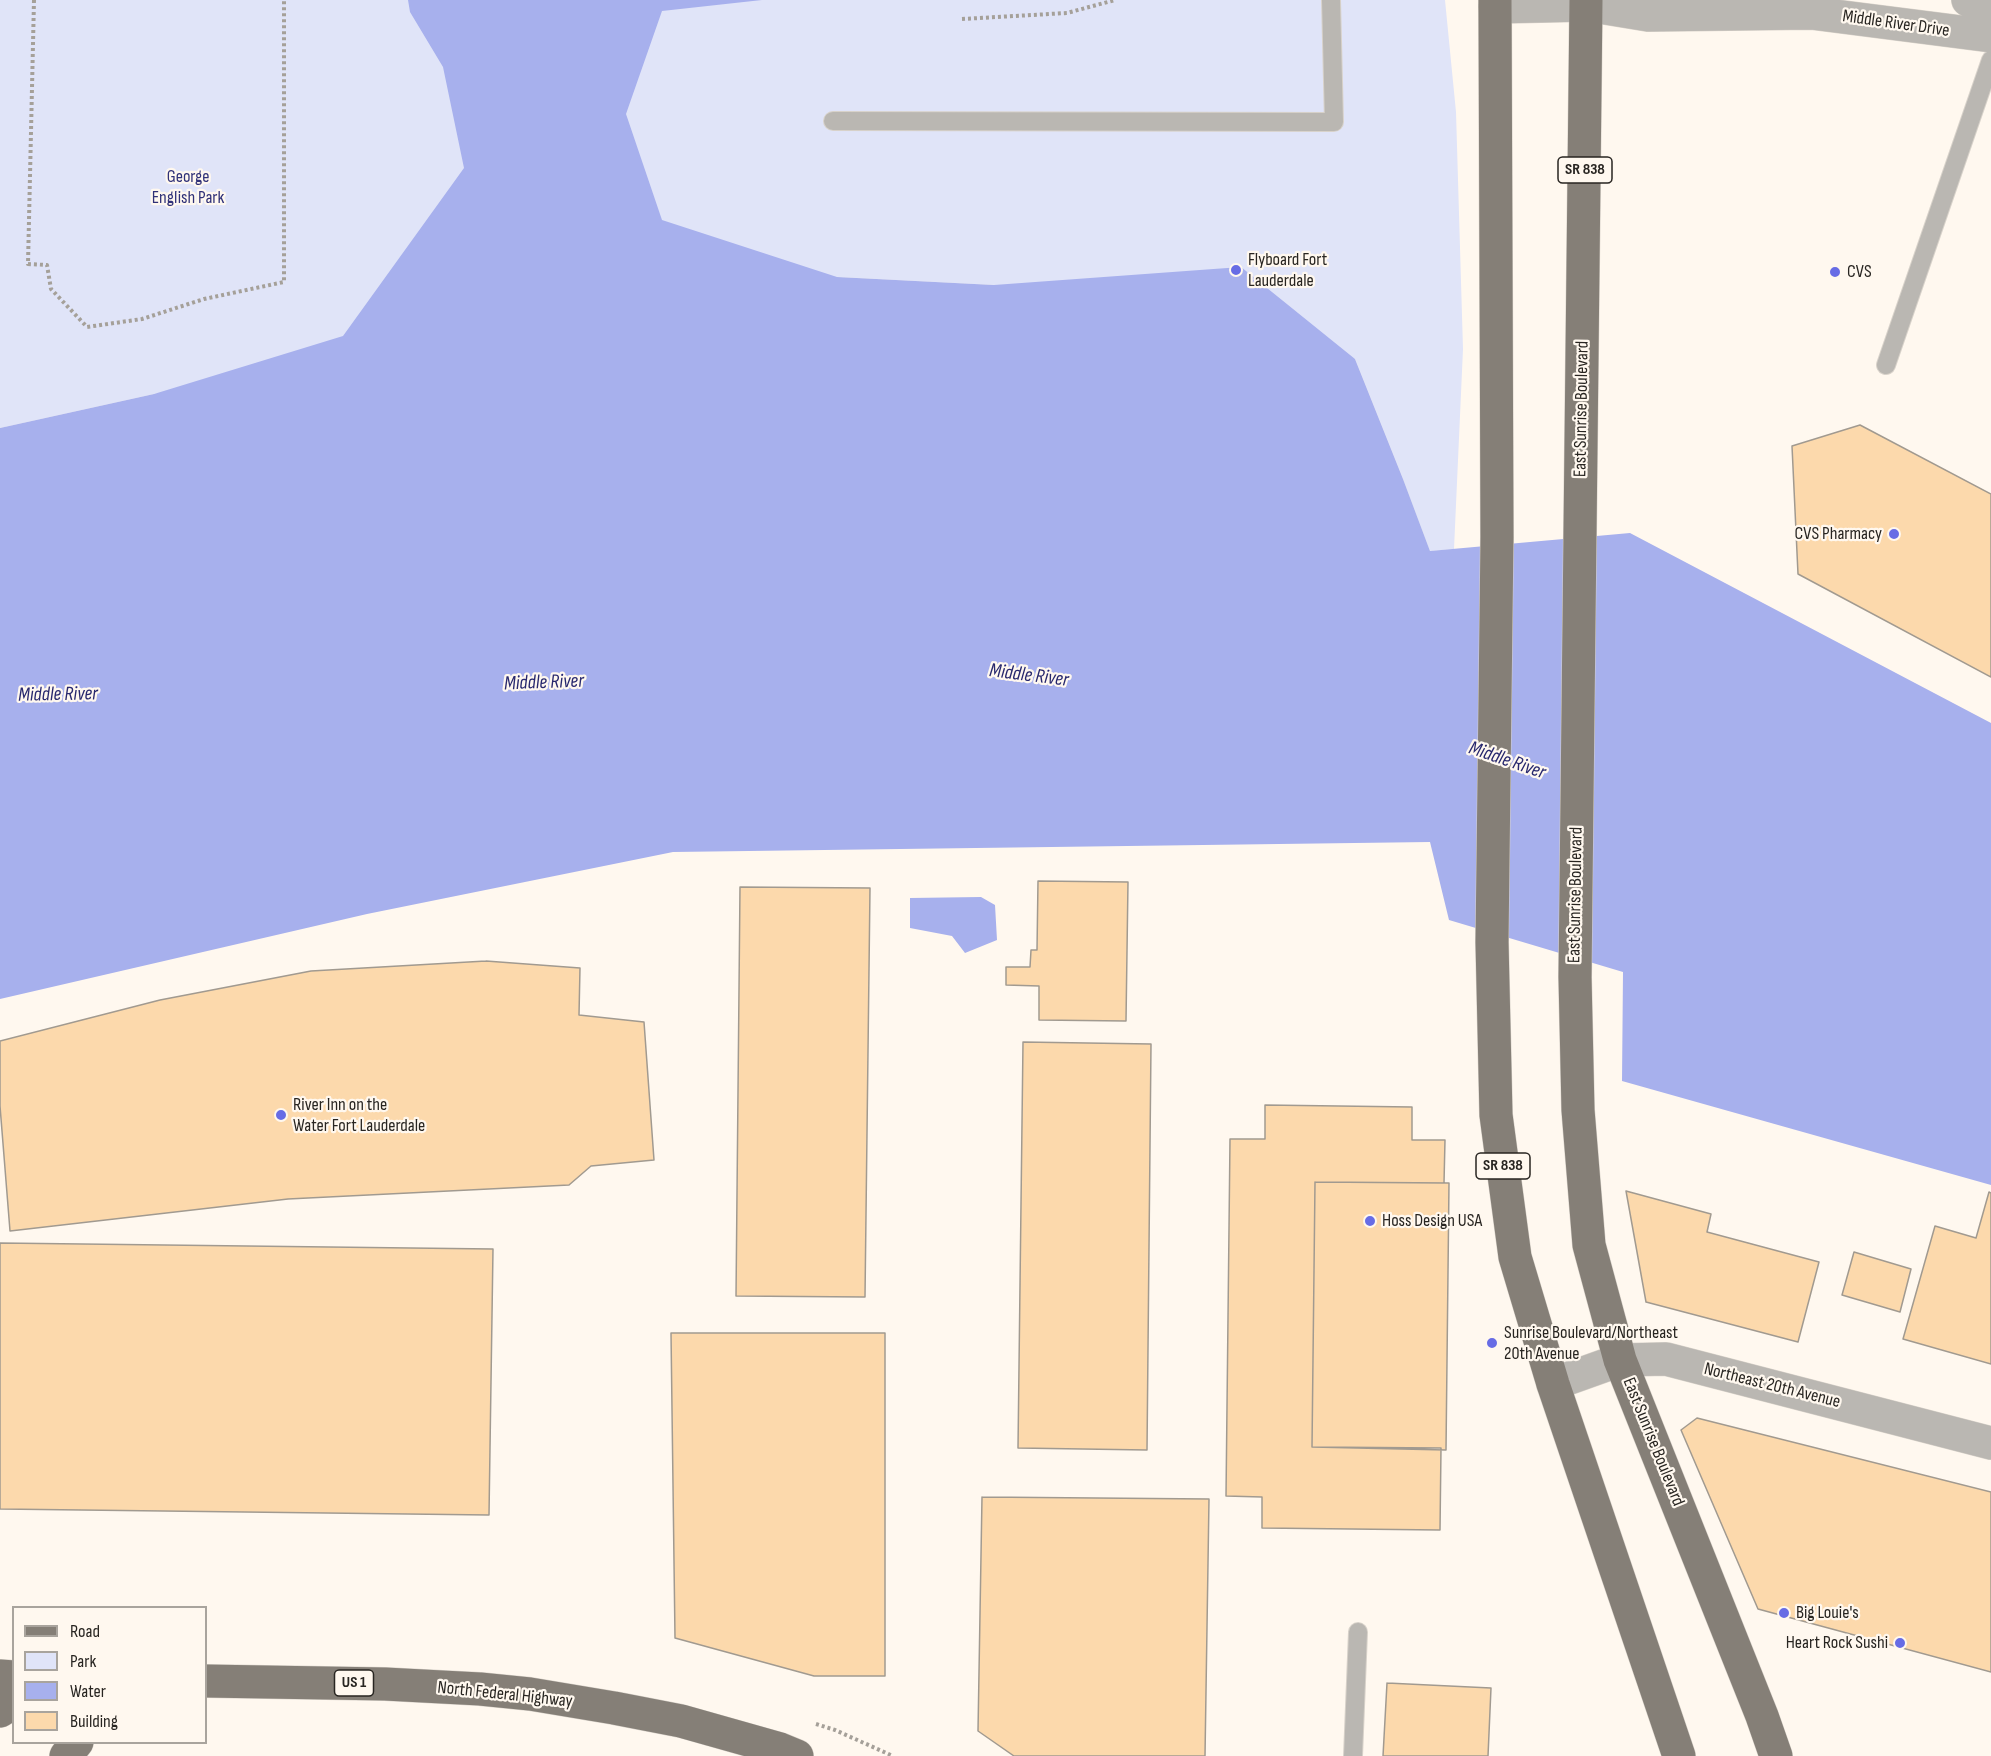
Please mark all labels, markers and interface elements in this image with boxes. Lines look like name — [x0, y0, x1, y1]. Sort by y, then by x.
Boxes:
street label: Middle River Drive — [1841, 6, 1951, 42]
road number: SR 838 — [1558, 157, 1612, 183]
park label: George English Park — [152, 166, 224, 208]
place label: Flyboard Fort Lauderdale — [1248, 249, 1327, 292]
place label: CVS — [1847, 261, 1872, 283]
marker: Flyboard Fort Lauderdale — [1229, 263, 1243, 277]
marker: CVS — [1828, 265, 1842, 279]
street label: East Sunrise Boulevard — [1570, 341, 1594, 477]
place label: CVS Pharmacy — [1795, 523, 1882, 545]
marker: CVS Pharmacy — [1887, 527, 1901, 541]
water label: Middle River — [988, 659, 1070, 693]
water label: Middle River — [504, 670, 584, 696]
water label: Middle River — [18, 682, 98, 708]
water label: Middle River — [1465, 737, 1549, 785]
street label: East Sunrise Boulevard — [1564, 827, 1588, 963]
place label: River Inn on the Water Fort Lauderdale — [293, 1094, 425, 1136]
marker: River Inn on the Water Fort Lauderdale — [274, 1108, 288, 1122]
road number: SR 838 — [1476, 1153, 1530, 1179]
place label: Hoss Design USA — [1382, 1210, 1482, 1232]
marker: Hoss Design USA — [1363, 1214, 1377, 1228]
place label: Sunrise Boulevard/Northeast 20th Avenue — [1504, 1322, 1678, 1364]
marker: Sunrise Boulevard/Northeast 20th Avenue — [1485, 1336, 1499, 1350]
street label: Northeast 20th Avenue — [1702, 1359, 1842, 1413]
street label: East Sunrise Boulevard — [1617, 1375, 1689, 1509]
place label: Big Louie's — [1796, 1602, 1859, 1624]
legend — [12, 1606, 207, 1744]
marker: Big Louie's — [1777, 1606, 1791, 1620]
text: Road — [70, 1621, 100, 1642]
place label: Heart Rock Sushi — [1786, 1632, 1888, 1654]
marker: Heart Rock Sushi — [1893, 1636, 1907, 1650]
text: Park — [70, 1651, 96, 1672]
road number: US 1 — [334, 1670, 374, 1696]
street label: North Federal Highway — [436, 1677, 574, 1713]
text: Water — [70, 1681, 106, 1702]
text: Building — [70, 1711, 118, 1732]

